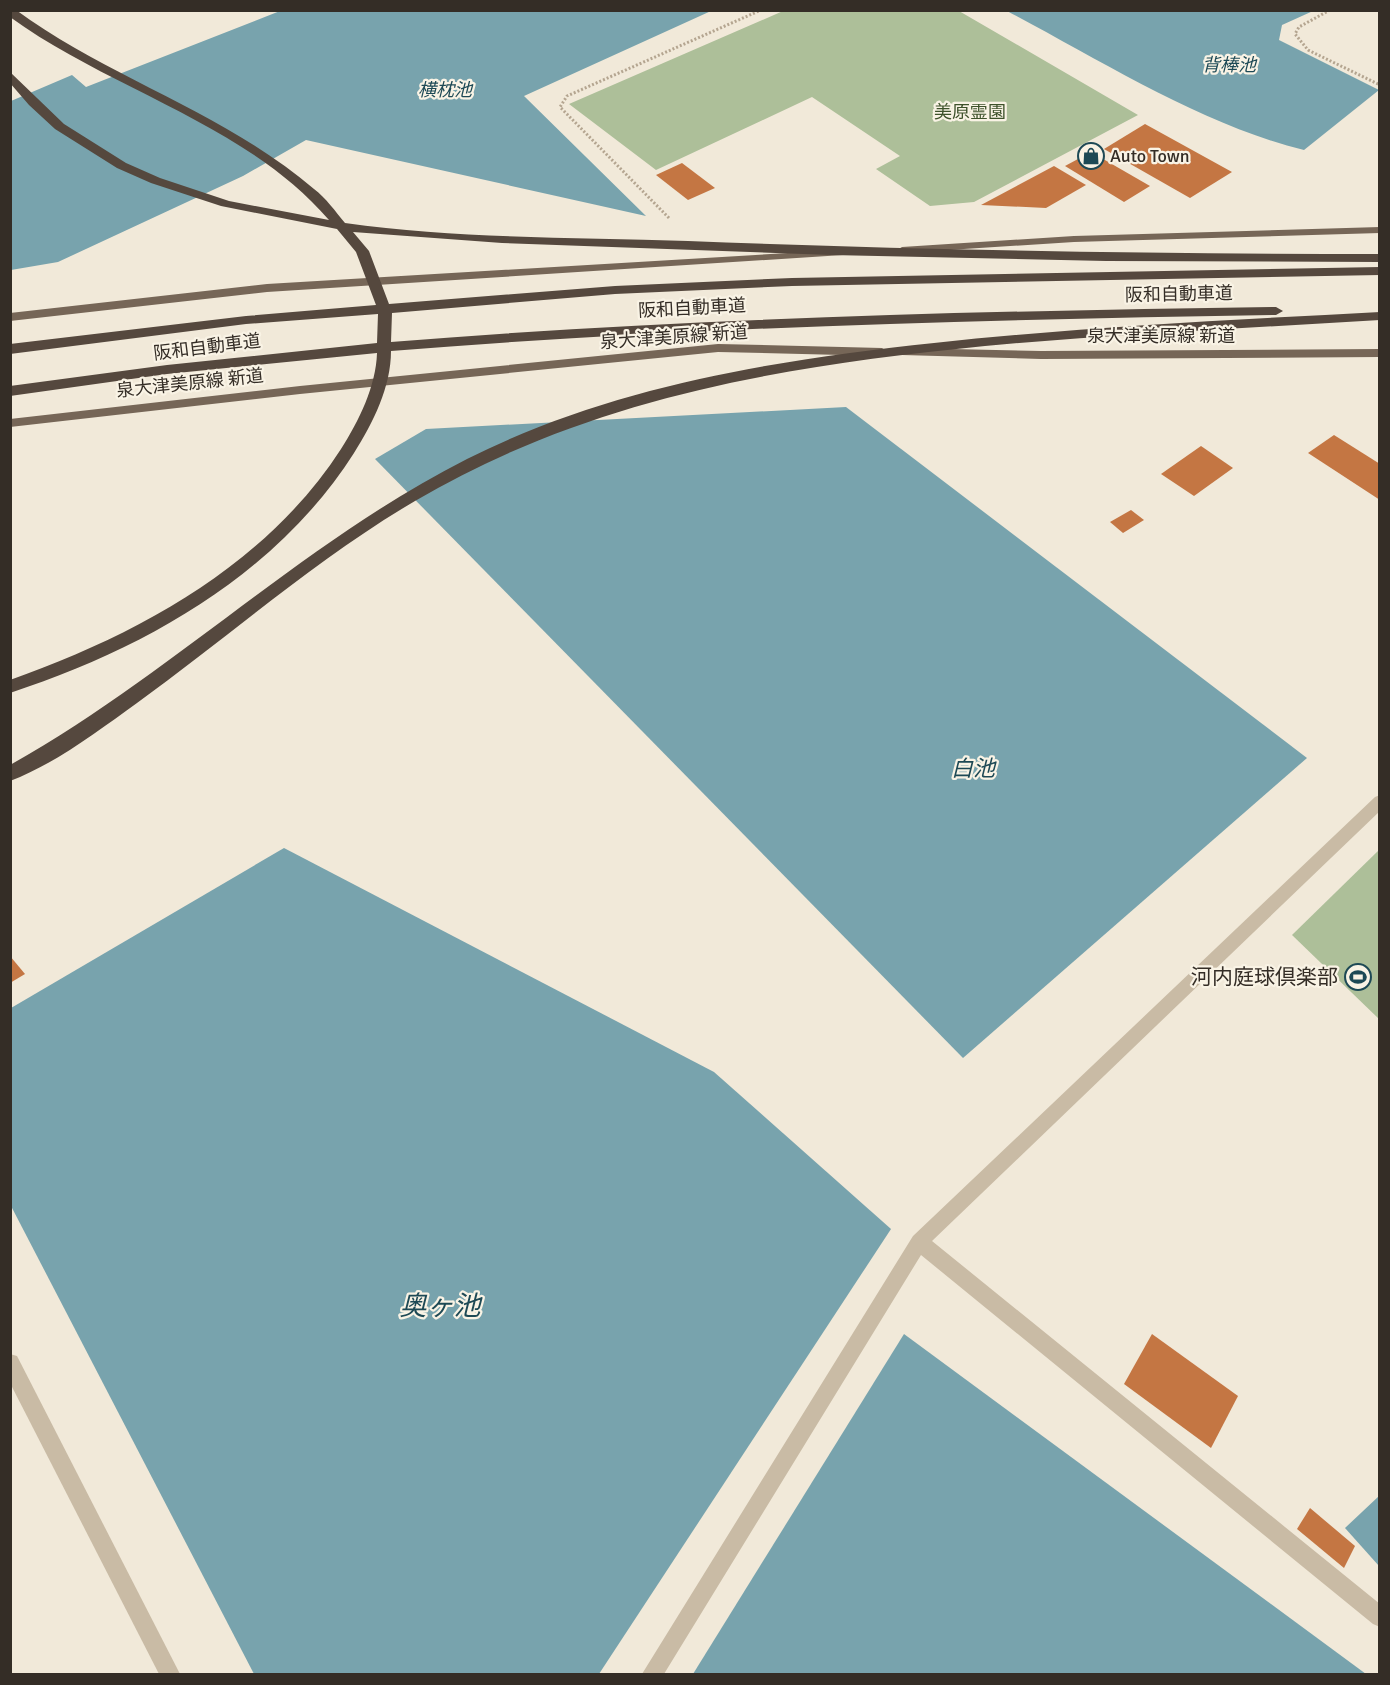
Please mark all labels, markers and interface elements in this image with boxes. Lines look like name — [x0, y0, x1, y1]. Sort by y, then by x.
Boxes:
water label: 背棒池 — [1202, 54, 1258, 76]
water label: 横枕池 — [418, 79, 474, 101]
park label: 美原霊園 — [934, 101, 1006, 123]
shop icon: Auto Town — [1076, 141, 1106, 171]
place label: Auto Town — [1110, 145, 1189, 167]
street label: 阪和自動車道 — [1125, 282, 1233, 306]
street label: 阪和自動車道 — [637, 294, 747, 322]
street label: 泉大津美原線 新道 — [599, 321, 749, 353]
street label: 泉大津美原線 新道 — [1087, 325, 1235, 347]
street label: 阪和自動車道 — [152, 330, 262, 364]
street label: 泉大津美原線 新道 — [115, 364, 265, 402]
water label: 白池 — [951, 755, 997, 782]
sports icon: 河内庭球倶楽部 — [1343, 962, 1373, 992]
place label: 河内庭球倶楽部 — [1191, 964, 1338, 990]
water label: 奥ヶ池 — [400, 1290, 483, 1323]

